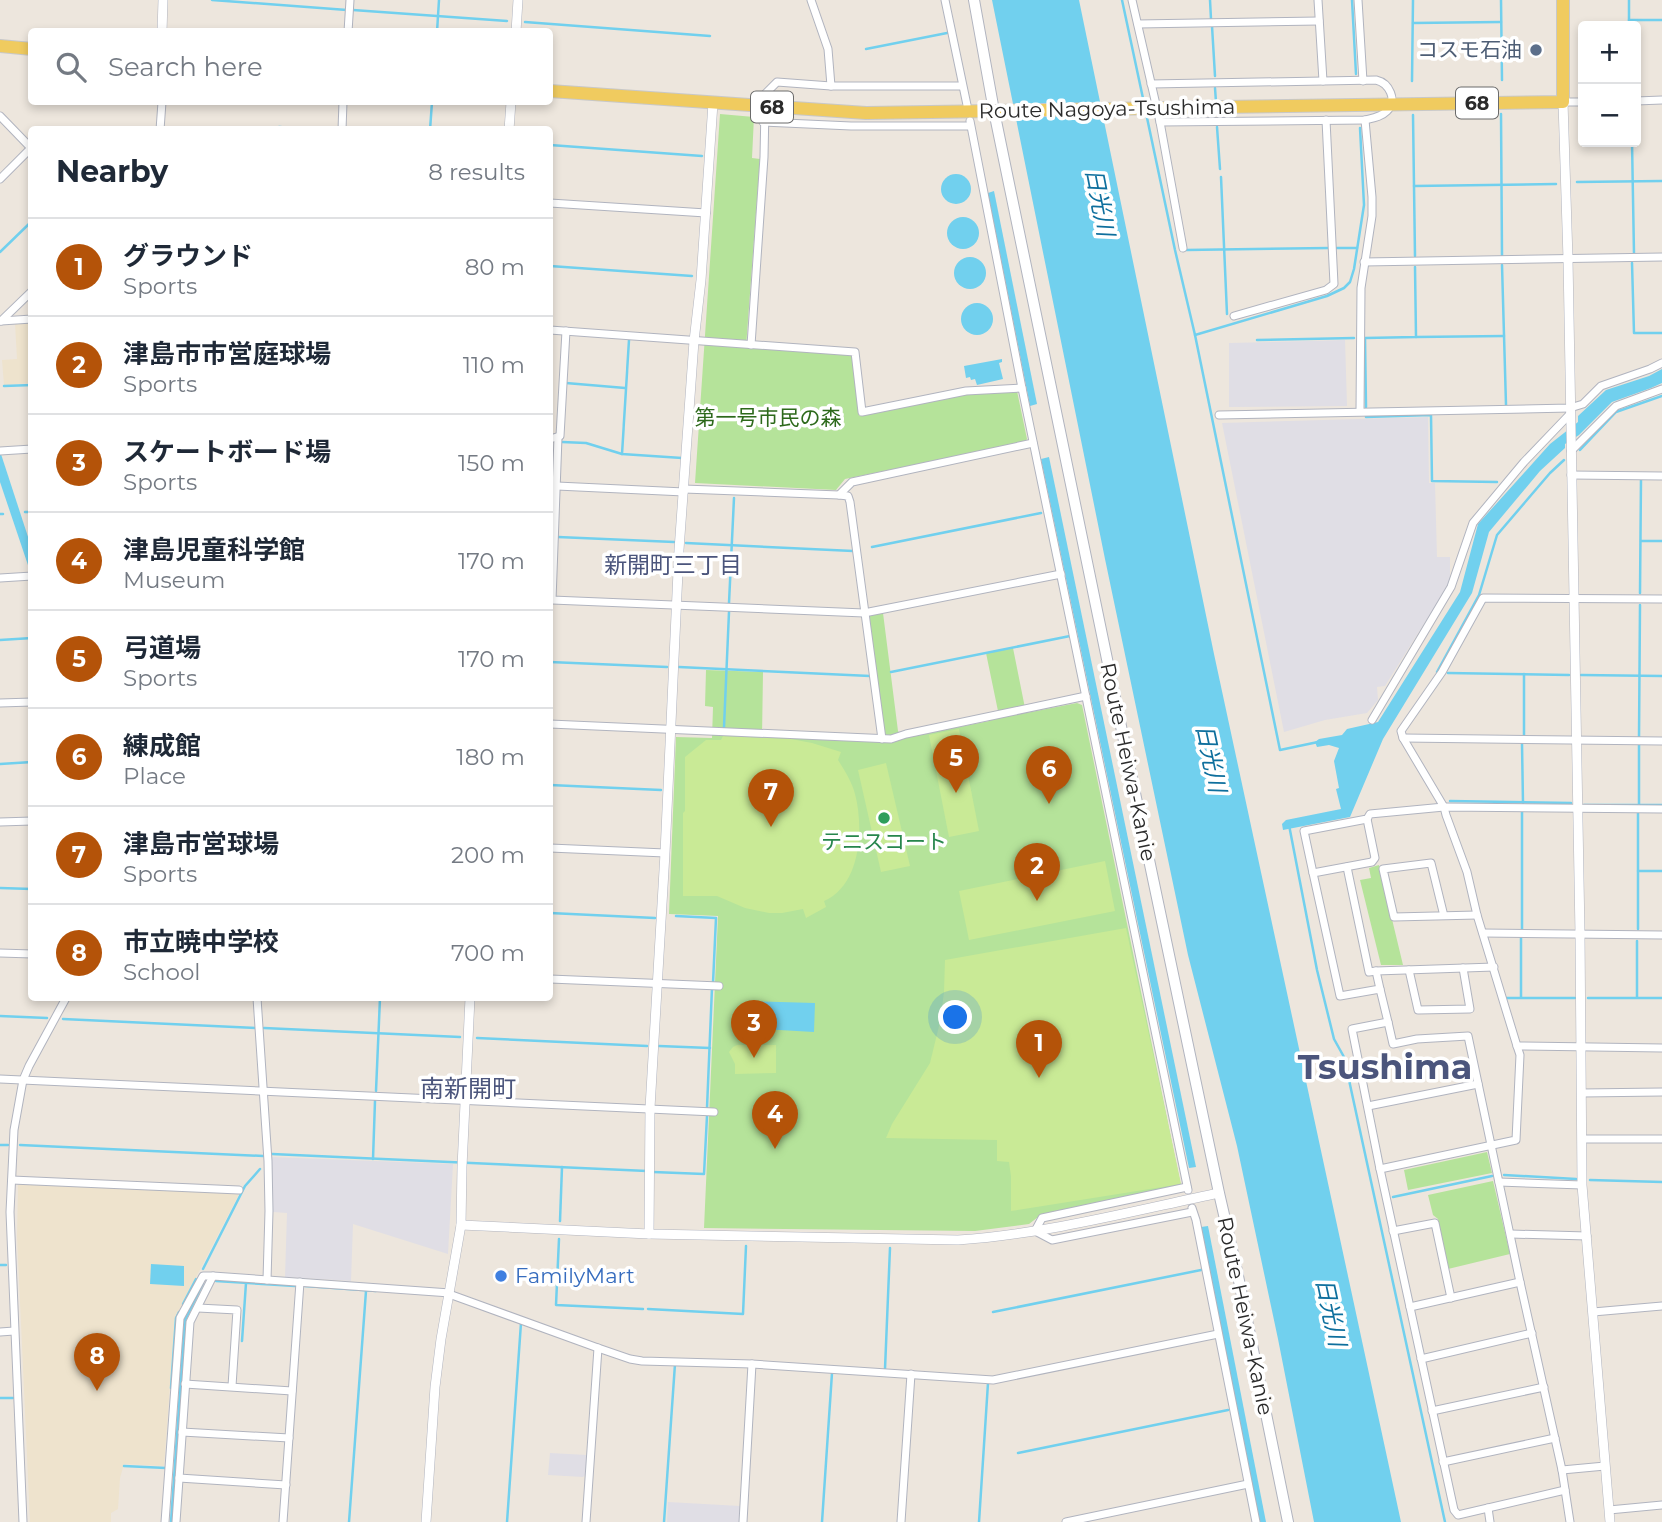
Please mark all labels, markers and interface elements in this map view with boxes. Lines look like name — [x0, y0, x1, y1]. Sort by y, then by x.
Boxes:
map controls — [1578, 21, 1641, 147]
button: + — [1578, 21, 1641, 84]
search box — [28, 28, 553, 105]
place label: コスモ石油 — [1417, 37, 1522, 62]
marker: コスモ石油 — [1528, 42, 1544, 58]
icon: search — [52, 48, 90, 86]
text: Search here — [108, 51, 263, 83]
button: − — [1578, 84, 1641, 147]
road number: 68 — [1456, 88, 1498, 118]
road number: 68 — [751, 92, 793, 122]
street label: Route Nagoya-Tsushima — [979, 94, 1235, 123]
text: Nearby — [56, 153, 168, 190]
text: 8 results — [428, 158, 525, 186]
water label: 日光川 — [1080, 165, 1121, 241]
text: グラウンド — [123, 240, 253, 272]
text: 1 — [74, 253, 84, 281]
text: 80 m — [465, 253, 525, 281]
text: Sports — [123, 272, 197, 300]
text: 津島市市営庭球場 — [123, 338, 331, 370]
text: 2 — [72, 351, 86, 379]
text: 110 m — [463, 351, 525, 379]
text: Sports — [123, 370, 197, 398]
park label: 第一号市民の森 — [695, 405, 842, 430]
text: スケートボード場 — [123, 436, 331, 468]
text: 3 — [72, 449, 86, 477]
text: 150 m — [458, 449, 525, 477]
text: Sports — [123, 468, 197, 496]
text: 津島児童科学館 — [123, 534, 305, 566]
text: 4 — [71, 547, 87, 575]
text: 170 m — [458, 547, 525, 575]
district label: 新開町三丁目 — [604, 551, 742, 579]
text: Museum — [123, 566, 225, 594]
text: 弓道場 — [123, 632, 201, 664]
text: 5 — [72, 645, 86, 673]
text: 170 m — [458, 645, 525, 673]
street label: Route Heiwa-Kanie — [1095, 660, 1162, 863]
text: Sports — [123, 664, 197, 692]
water label: 日光川 — [1190, 721, 1232, 798]
text: 練成館 — [123, 730, 201, 762]
pin: 5 — [933, 735, 979, 793]
text: 6 — [72, 743, 86, 771]
text: 180 m — [456, 743, 525, 771]
pin: 6 — [1026, 746, 1072, 804]
text: Place — [123, 762, 186, 790]
pin: 7 — [748, 769, 794, 827]
marker: テニスコート — [876, 810, 892, 826]
text: 津島市営球場 — [123, 828, 279, 860]
place label: テニスコート — [821, 829, 947, 854]
text: 7 — [72, 841, 86, 869]
text: 200 m — [451, 841, 525, 869]
pin: 2 — [1014, 843, 1060, 901]
text: Sports — [123, 860, 197, 888]
text: 市立暁中学校 — [123, 926, 279, 958]
text: 8 — [71, 939, 87, 967]
text: 700 m — [451, 939, 525, 967]
text: School — [123, 958, 201, 986]
pin: 3 — [731, 1000, 777, 1058]
your location — [938, 1000, 972, 1034]
pin: 1 — [1016, 1020, 1062, 1078]
district label: Tsushima — [1298, 1045, 1472, 1088]
district label: 南新開町 — [420, 1074, 516, 1103]
pin: 4 — [752, 1091, 798, 1149]
street label: Route Heiwa-Kanie — [1212, 1214, 1279, 1417]
place label: FamilyMart — [515, 1263, 635, 1288]
marker: FamilyMart — [493, 1268, 509, 1284]
water label: 日光川 — [1310, 1275, 1352, 1352]
pin: 8 — [74, 1333, 120, 1391]

